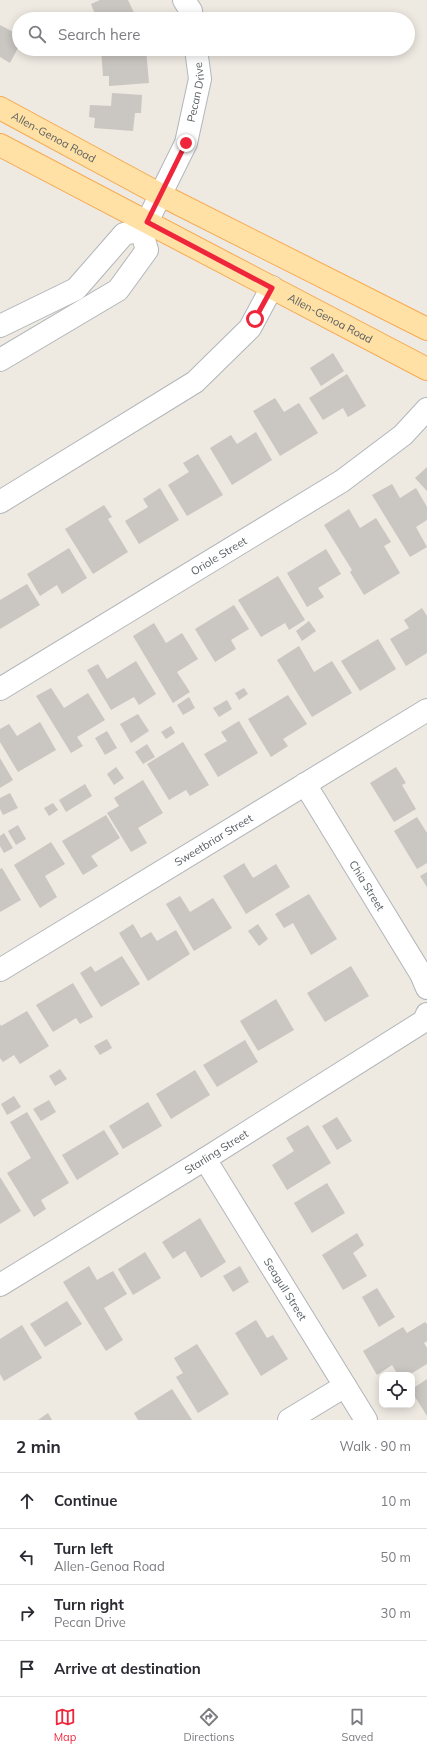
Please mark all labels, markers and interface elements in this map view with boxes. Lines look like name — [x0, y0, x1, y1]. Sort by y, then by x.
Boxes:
search box — [12, 12, 415, 56]
icon: search — [26, 23, 48, 45]
text: Search here — [58, 25, 140, 44]
street label: Pecan Drive — [184, 61, 207, 124]
street label: Allen-Genoa Road — [9, 109, 98, 165]
route end — [177, 134, 195, 152]
street label: Allen-Genoa Road — [286, 290, 375, 346]
route start — [246, 310, 264, 328]
street label: Oriole Street — [188, 533, 250, 578]
street label: Sweetbriar Street — [172, 811, 255, 869]
street label: Chia Street — [346, 858, 388, 913]
street label: Starling Street — [182, 1126, 251, 1177]
street label: Seagull Street — [261, 1255, 310, 1323]
map controls — [379, 1372, 415, 1408]
button: locate — [379, 1372, 415, 1408]
text: 2 min — [16, 1436, 61, 1457]
text: Walk · 90 m — [340, 1438, 411, 1454]
icon: ahead — [16, 1490, 38, 1512]
text: Continue — [54, 1491, 117, 1510]
text: 10 m — [381, 1493, 411, 1509]
text: Turn left — [54, 1539, 113, 1558]
icon: left — [16, 1546, 38, 1568]
text: 50 m — [381, 1549, 411, 1565]
text: Allen-Genoa Road — [54, 1558, 165, 1574]
text: Turn right — [54, 1595, 124, 1614]
icon: right — [16, 1602, 38, 1624]
text: 30 m — [381, 1605, 411, 1621]
text: Pecan Drive — [54, 1614, 126, 1630]
icon: arrive — [16, 1658, 38, 1680]
text: Arrive at destination — [54, 1659, 201, 1678]
tab: Map — [54, 1706, 76, 1744]
tab: Directions — [184, 1706, 234, 1744]
tab: Saved — [342, 1706, 373, 1744]

